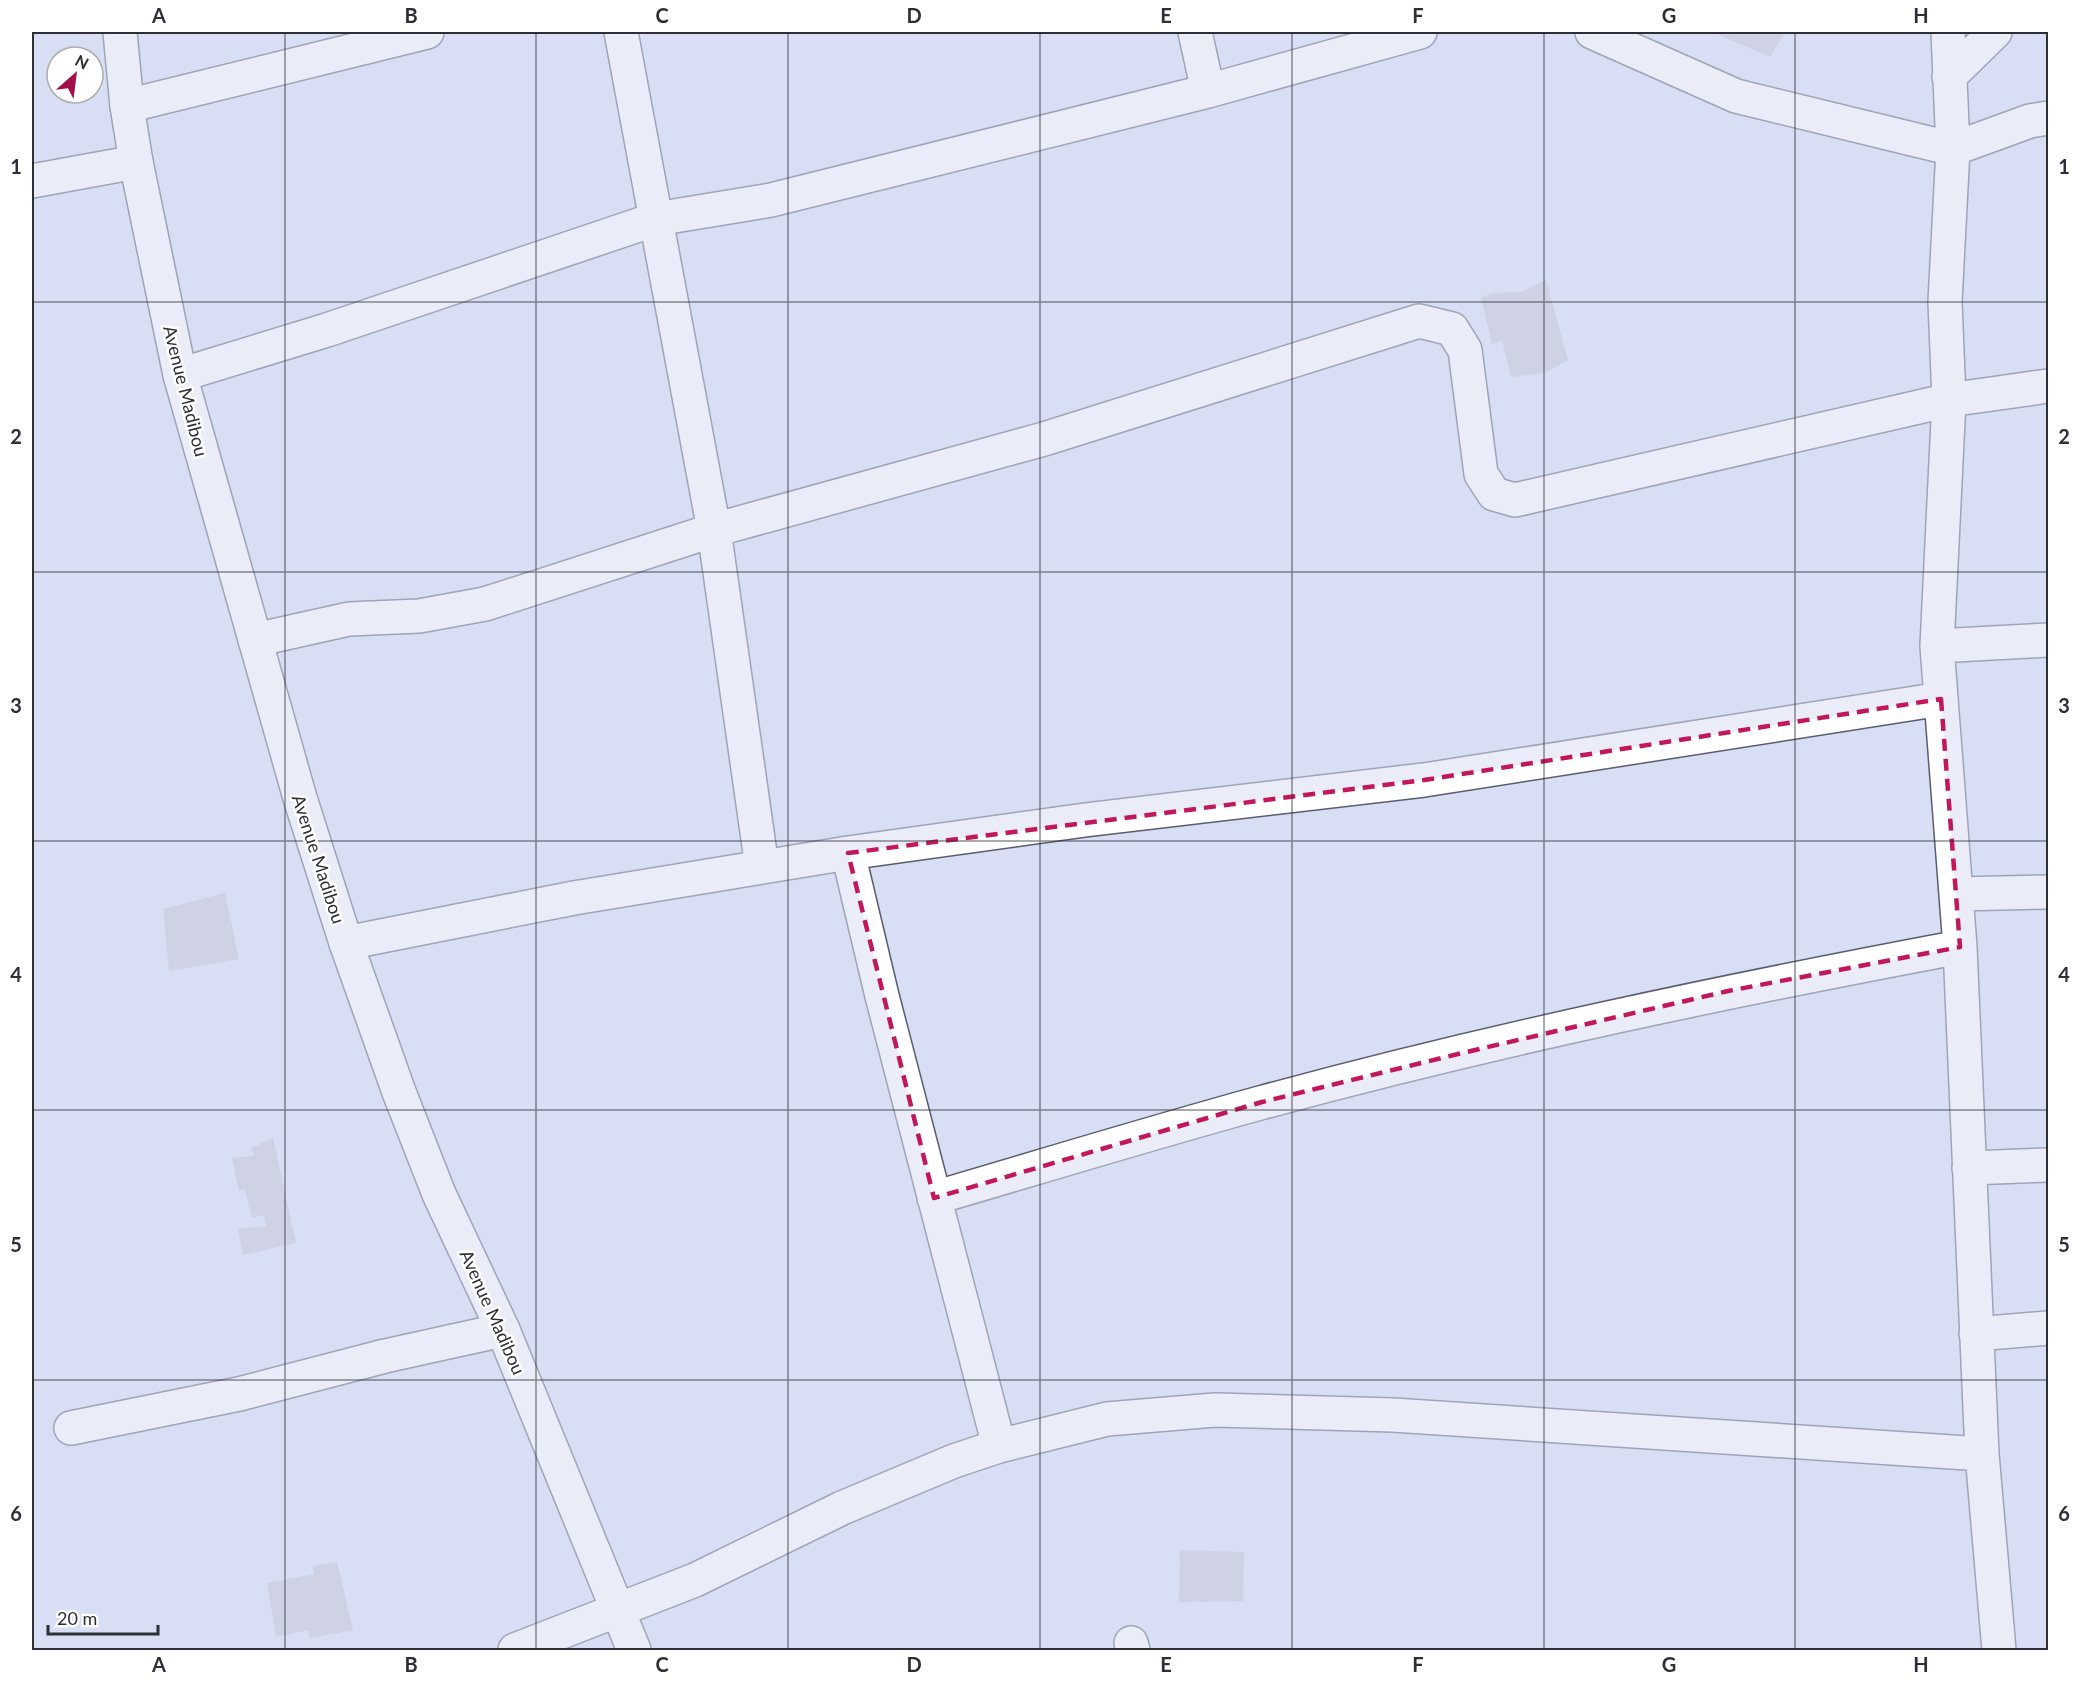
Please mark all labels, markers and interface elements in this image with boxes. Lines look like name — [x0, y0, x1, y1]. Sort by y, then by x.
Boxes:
text: A — [151, 3, 166, 27]
text: B — [404, 3, 418, 27]
text: C — [655, 3, 669, 27]
text: D — [906, 3, 922, 27]
text: E — [1160, 3, 1172, 27]
text: F — [1412, 3, 1424, 27]
text: G — [1662, 3, 1676, 27]
text: H — [1913, 3, 1929, 27]
north arrow — [45, 45, 105, 105]
text: N — [72, 50, 92, 73]
text: 1 — [10, 154, 22, 178]
text: 1 — [2058, 154, 2070, 178]
street label: Avenue Madibou — [159, 323, 213, 459]
text: 2 — [10, 424, 22, 448]
text: 2 — [2058, 424, 2070, 448]
text: 3 — [10, 693, 22, 717]
text: 3 — [2058, 693, 2070, 717]
street label: Avenue Madibou — [288, 792, 350, 926]
text: 4 — [10, 962, 22, 986]
text: 4 — [2058, 962, 2070, 986]
text: 5 — [10, 1232, 22, 1256]
text: 5 — [2058, 1232, 2070, 1256]
street label: Avenue Madibou — [456, 1246, 530, 1378]
text: 6 — [10, 1501, 22, 1525]
text: 6 — [2058, 1501, 2070, 1525]
scale bar — [48, 1598, 158, 1636]
text: 20 m — [57, 1607, 97, 1629]
text: A — [151, 1652, 166, 1676]
text: B — [404, 1652, 418, 1676]
text: C — [655, 1652, 669, 1676]
text: D — [906, 1652, 922, 1676]
text: E — [1160, 1652, 1172, 1676]
text: F — [1412, 1652, 1424, 1676]
text: G — [1662, 1652, 1676, 1676]
text: H — [1913, 1652, 1929, 1676]

